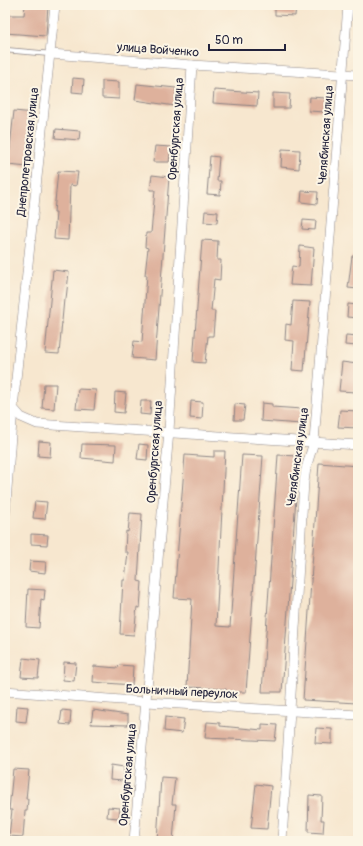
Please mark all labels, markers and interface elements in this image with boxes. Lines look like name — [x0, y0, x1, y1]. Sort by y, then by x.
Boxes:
scale bar — [209, 26, 285, 52]
text: 50 m — [215, 33, 243, 48]
street label: улица Войченко — [116, 40, 200, 60]
street label: Оренбургская улица — [165, 77, 187, 181]
street label: Челябинская улица — [315, 85, 337, 185]
street label: Днепропетровская улица — [14, 86, 42, 218]
street label: Оренбургская улица — [144, 400, 166, 504]
street label: Челябинская улица — [284, 406, 312, 507]
street label: Больничный переулок — [125, 682, 239, 702]
street label: Оренбургская улица — [116, 723, 140, 827]

